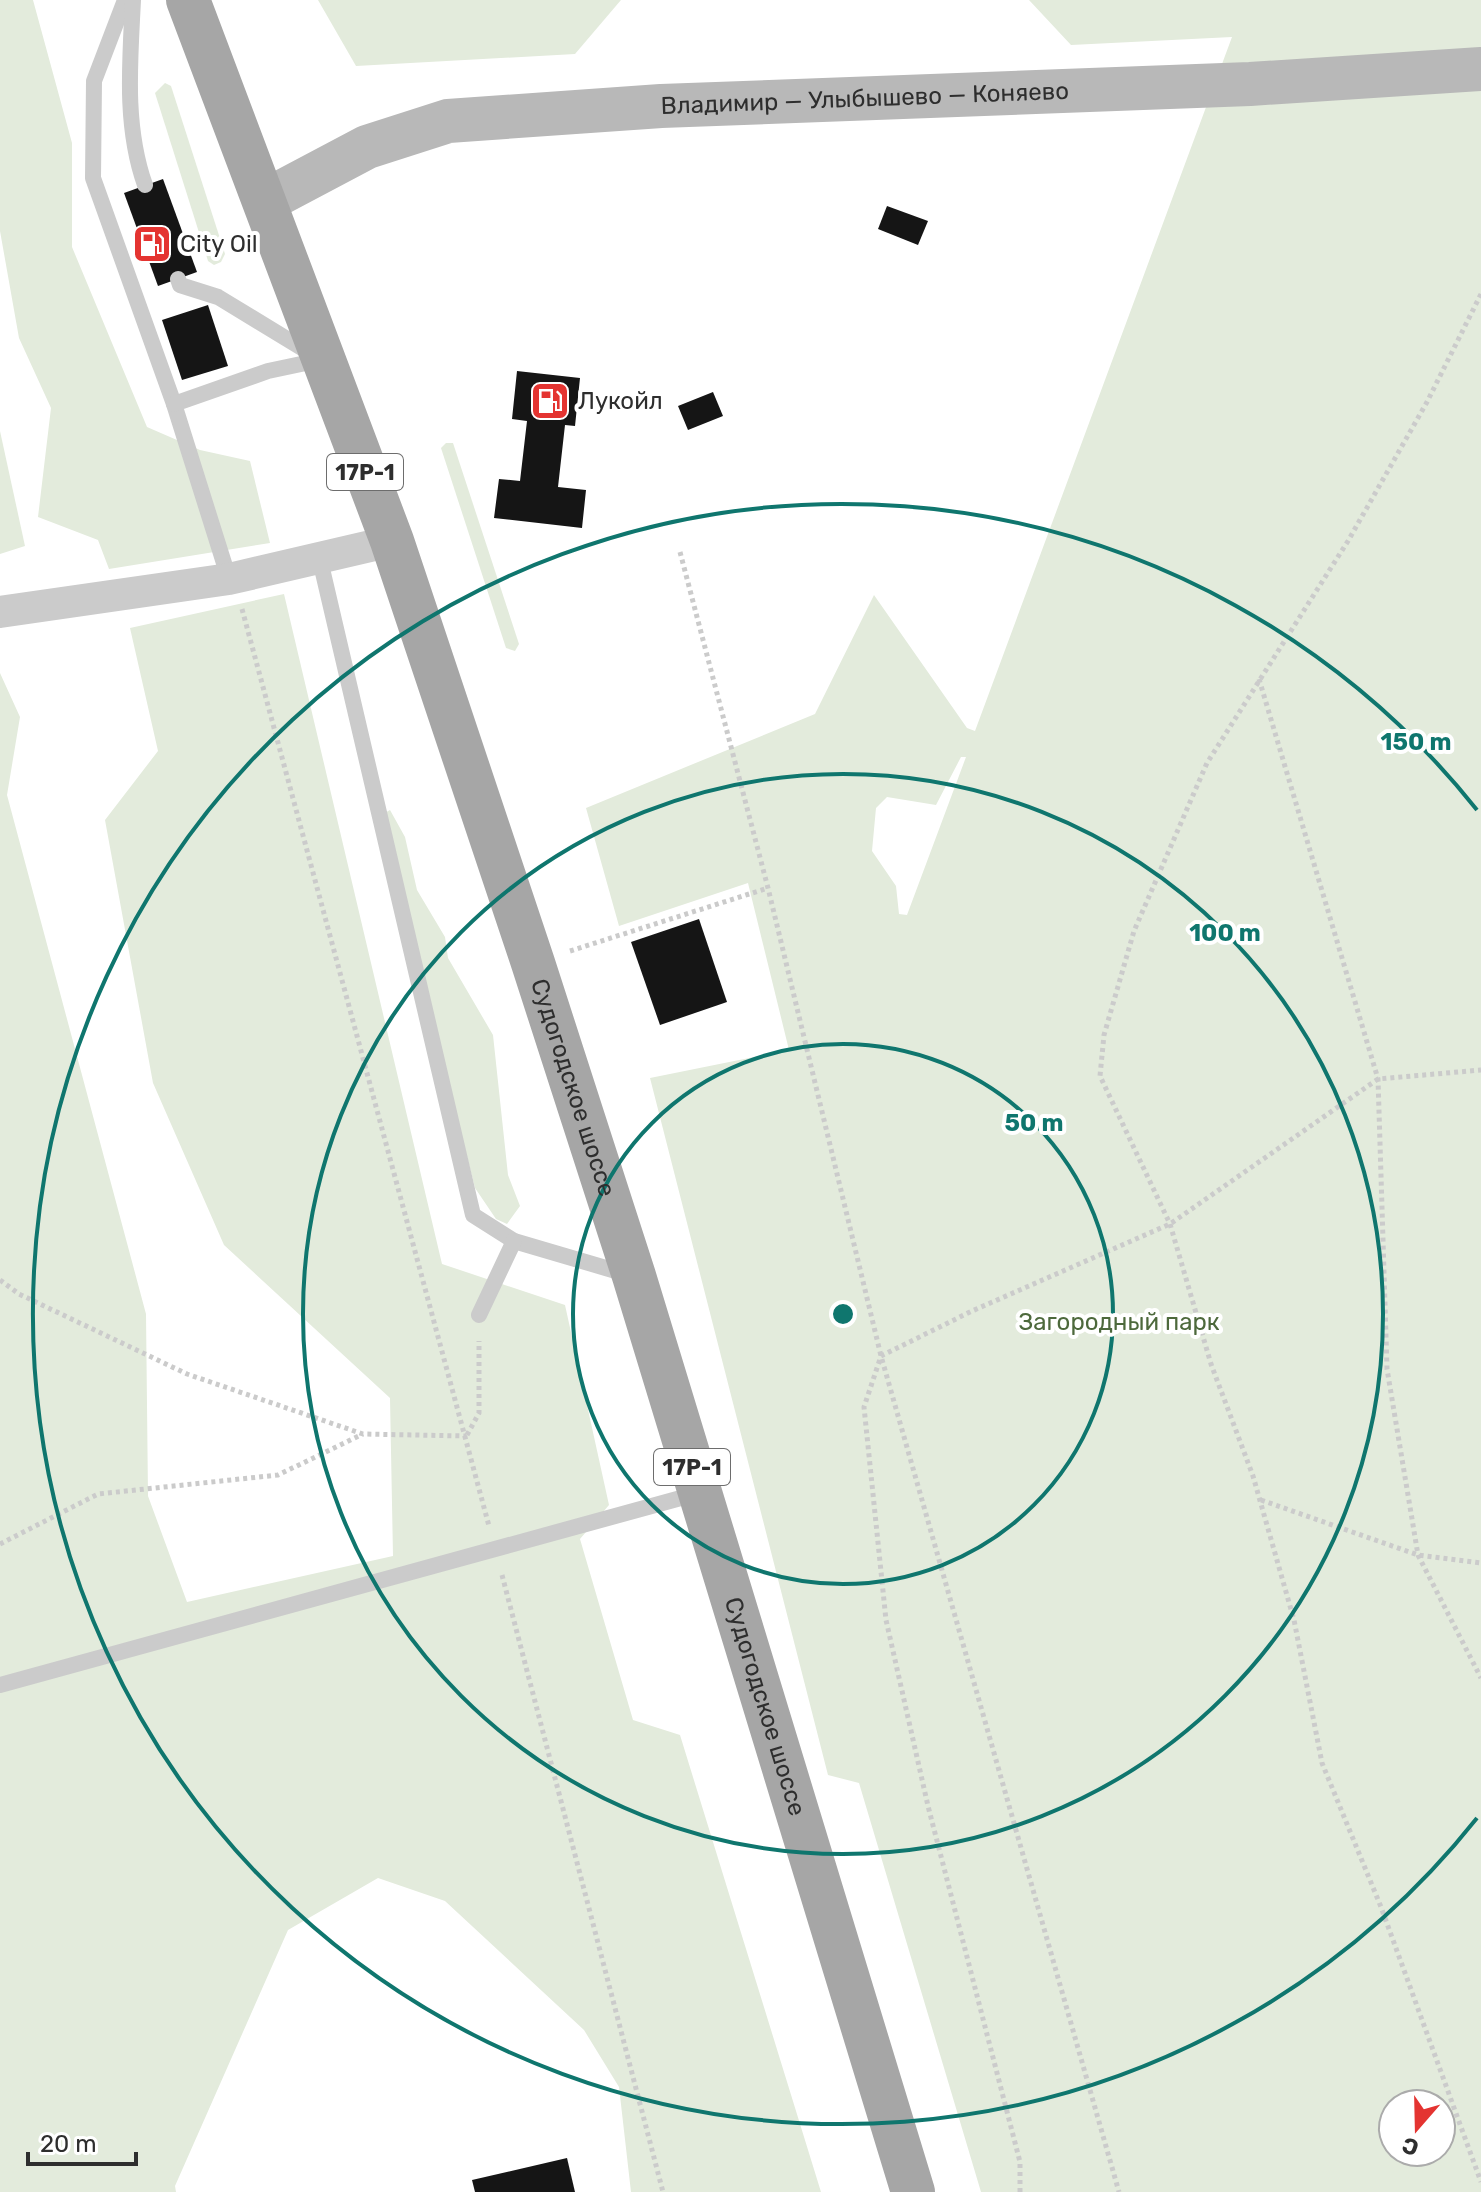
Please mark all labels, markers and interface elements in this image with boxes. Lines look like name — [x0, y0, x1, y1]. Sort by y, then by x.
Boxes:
street label: Владимир — Улыбышево — Коняево — [660, 77, 1069, 120]
fuel station icon: City Oil — [131, 223, 173, 265]
place label: City Oil — [180, 230, 258, 258]
fuel station icon: Лукойл — [529, 380, 571, 422]
place label: Лукойл — [578, 387, 663, 415]
road number: 17Р-1 — [327, 454, 403, 490]
text: 150 m — [1381, 728, 1451, 756]
text: 100 m — [1189, 919, 1261, 947]
street label: Судогодское шоссе — [525, 975, 621, 1200]
text: 50 m — [1005, 1109, 1063, 1137]
centre of rings — [829, 1300, 857, 1328]
park label: Загородный парк — [1018, 1308, 1220, 1336]
road number: 17Р-1 — [654, 1449, 730, 1485]
street label: Судогодское шоссе — [719, 1594, 812, 1819]
north arrow — [1377, 2088, 1457, 2168]
scale bar — [28, 2116, 136, 2166]
text: 20 m — [40, 2130, 97, 2158]
text: С — [1398, 2131, 1422, 2162]

